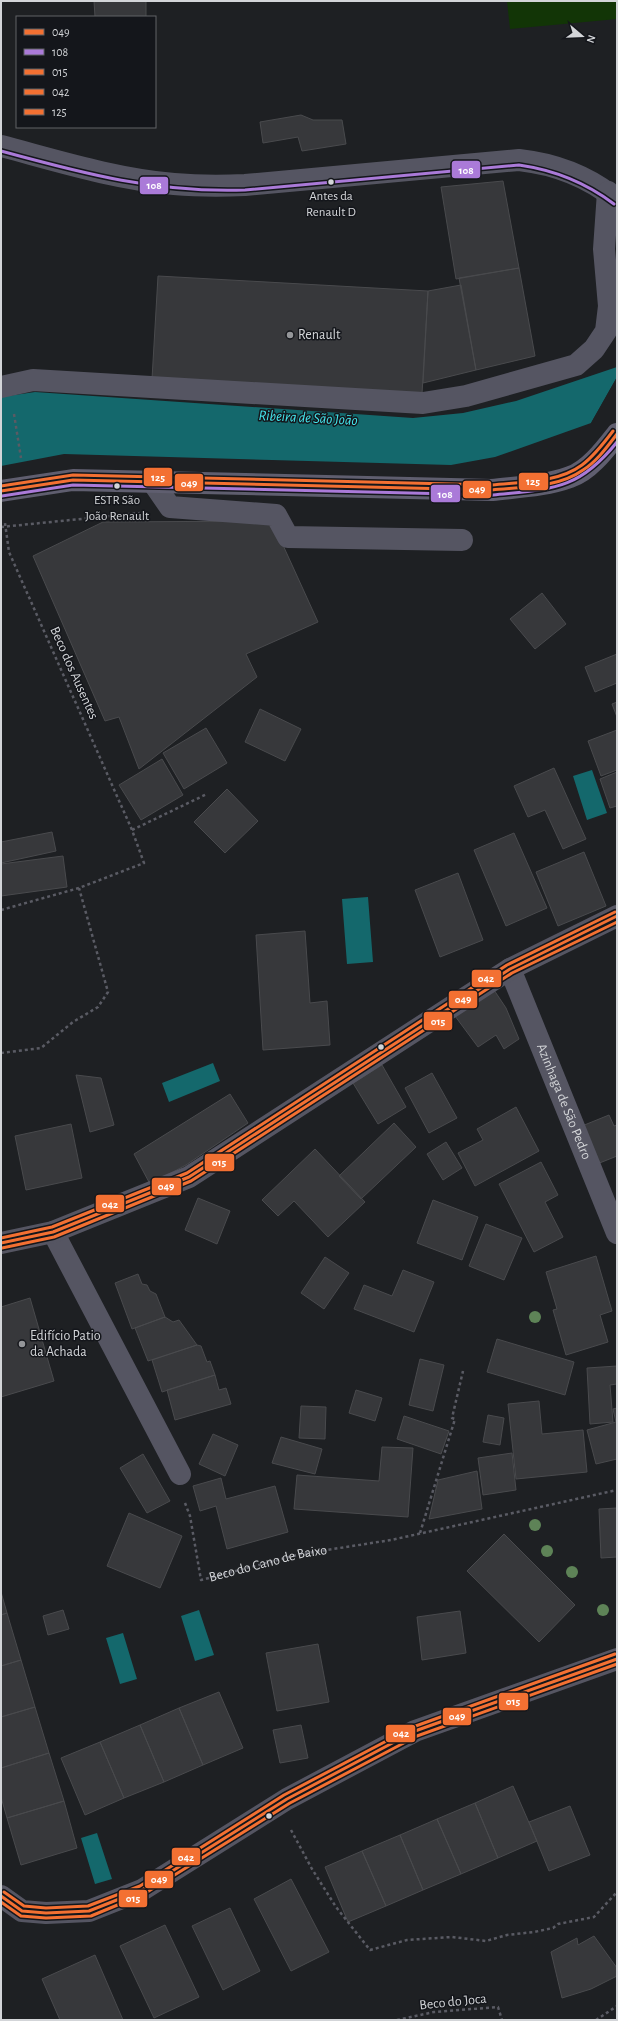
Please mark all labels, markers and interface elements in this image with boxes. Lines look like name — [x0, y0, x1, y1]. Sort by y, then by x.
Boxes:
legend — [16, 16, 156, 128]
north arrow — [562, 16, 602, 56]
text: 049 — [52, 26, 70, 38]
text: N — [585, 34, 597, 45]
text: 108 — [52, 46, 68, 58]
text: 015 — [52, 66, 67, 78]
text: 042 — [52, 86, 70, 98]
text: 125 — [52, 106, 67, 118]
line badge: 108 — [451, 160, 481, 179]
text: 108 — [458, 165, 474, 176]
line badge: 108 — [139, 176, 169, 195]
marker: Antes da Renault D — [326, 177, 336, 187]
text: 108 — [146, 180, 162, 191]
place label: Antes da Renault D — [306, 190, 356, 219]
place label: Renault — [298, 328, 341, 342]
marker: Renault — [285, 330, 295, 340]
water label: Ribeira de São João — [258, 408, 358, 428]
line badge: 125 — [143, 467, 173, 487]
text: 125 — [151, 472, 165, 483]
line badge: 125 — [518, 472, 549, 491]
line badge: 049 — [174, 473, 204, 492]
text: 125 — [526, 476, 540, 487]
text: 049 — [181, 478, 197, 489]
line badge: 049 — [462, 480, 492, 499]
marker: ESTR São João Renault — [112, 481, 122, 491]
line badge: 108 — [430, 484, 461, 503]
text: 049 — [469, 484, 485, 495]
text: 108 — [437, 489, 453, 500]
place label: ESTR São João Renault — [85, 494, 149, 523]
street label: Beco dos Ausentes — [47, 625, 101, 721]
line badge: 042 — [471, 969, 502, 988]
text: 042 — [478, 973, 494, 984]
line badge: 049 — [448, 990, 478, 1009]
text: 049 — [455, 994, 471, 1005]
line badge: 015 — [423, 1011, 453, 1031]
text: 015 — [431, 1016, 445, 1027]
unlabelled marker — [376, 1042, 386, 1052]
street label: Azinhaga de São Pedro — [534, 1042, 593, 1162]
line badge: 015 — [204, 1153, 235, 1172]
text: 015 — [212, 1157, 226, 1168]
line badge: 049 — [151, 1177, 182, 1196]
text: 049 — [158, 1181, 174, 1192]
line badge: 042 — [95, 1194, 125, 1213]
text: 042 — [102, 1199, 118, 1210]
place label: Edifício Patio da Achada — [30, 1329, 101, 1359]
marker: Edifício Patio da Achada — [17, 1339, 27, 1349]
street label: Beco do Cano de Baixo — [208, 1543, 328, 1585]
line badge: 015 — [498, 1692, 529, 1711]
text: 015 — [506, 1696, 520, 1707]
line badge: 049 — [442, 1707, 472, 1726]
text: 049 — [449, 1711, 465, 1722]
line badge: 042 — [385, 1724, 416, 1743]
text: 042 — [393, 1728, 409, 1739]
unlabelled marker — [264, 1811, 274, 1821]
line badge: 042 — [171, 1847, 201, 1866]
text: 042 — [178, 1852, 194, 1863]
line badge: 049 — [144, 1870, 174, 1889]
text: 049 — [151, 1874, 167, 1885]
line badge: 015 — [118, 1889, 148, 1908]
text: 015 — [126, 1893, 140, 1904]
street label: Beco do Joca — [419, 1991, 488, 2012]

